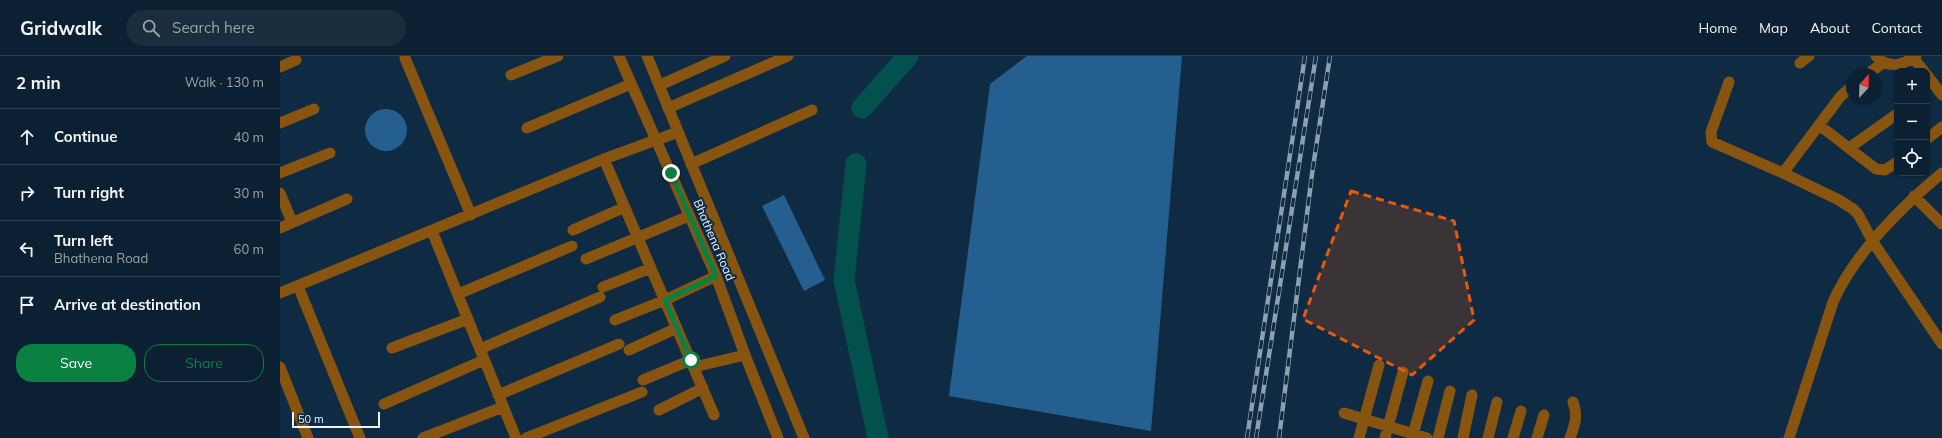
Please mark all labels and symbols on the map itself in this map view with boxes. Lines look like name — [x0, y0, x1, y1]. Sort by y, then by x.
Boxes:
north arrow — [1846, 68, 1882, 104]
route end — [662, 164, 680, 182]
street label: Bhathena Road — [691, 197, 738, 283]
route start — [682, 351, 700, 369]
scale bar — [292, 410, 380, 429]

